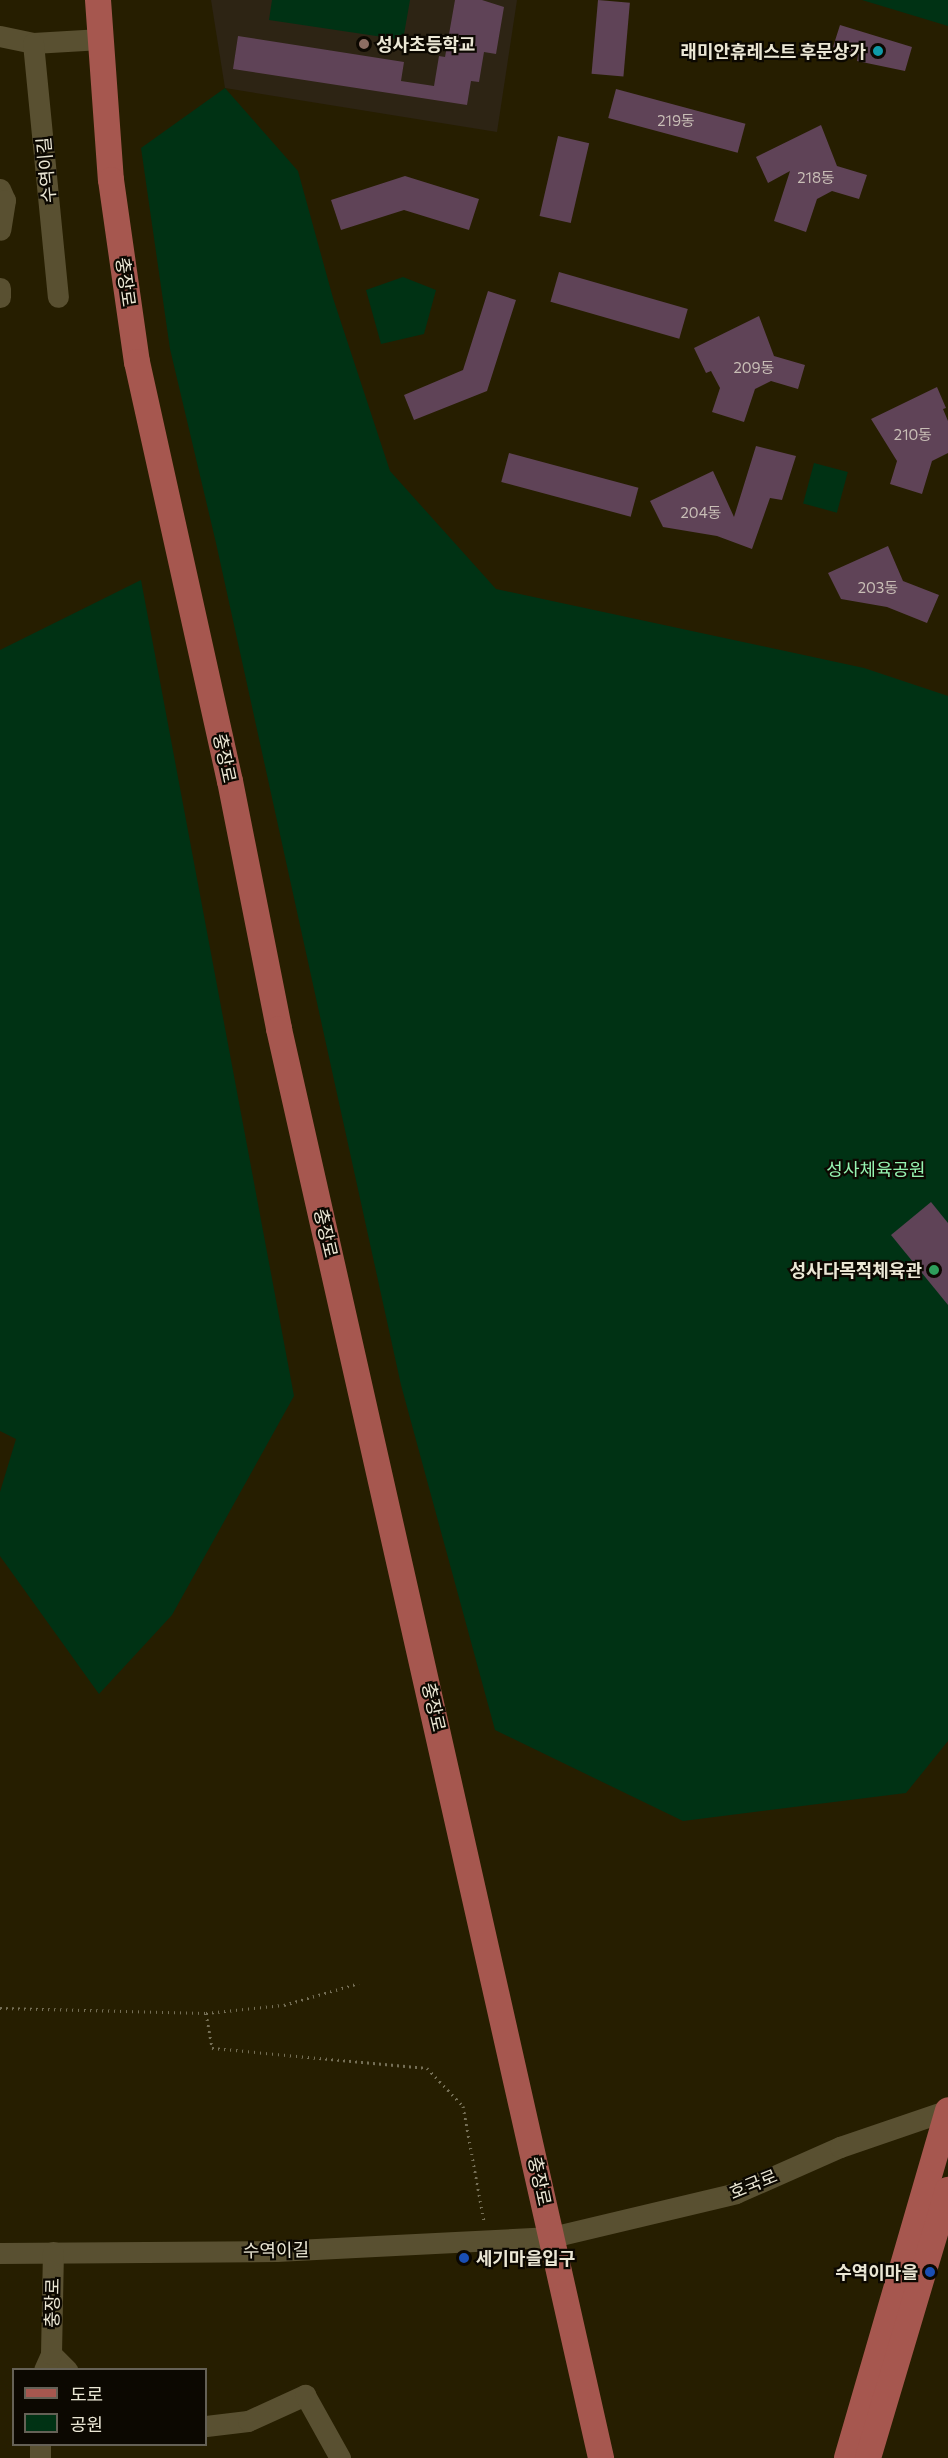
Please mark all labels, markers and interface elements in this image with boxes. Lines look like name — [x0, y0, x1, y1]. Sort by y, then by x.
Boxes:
place label: 성사초등학교 — [376, 33, 475, 55]
marker: 성사초등학교 — [357, 37, 371, 51]
place label: 래미안휴레스트 후문상가 — [680, 40, 866, 62]
marker: 래미안휴레스트 후문상가 — [871, 44, 885, 58]
house number: 219동 — [657, 112, 695, 130]
street label: 수역이길 — [32, 136, 60, 204]
house number: 218동 — [797, 169, 835, 187]
street label: 충장로 — [112, 256, 140, 308]
house number: 209동 — [734, 359, 774, 377]
house number: 210동 — [894, 426, 932, 444]
house number: 204동 — [681, 504, 721, 522]
house number: 203동 — [858, 579, 898, 597]
street label: 충장로 — [209, 731, 241, 785]
park label: 성사체육공원 — [826, 1158, 926, 1180]
street label: 충장로 — [310, 1206, 342, 1260]
place label: 성사다목적체육관 — [790, 1259, 922, 1281]
marker: 성사다목적체육관 — [927, 1263, 941, 1277]
street label: 충장로 — [418, 1680, 450, 1734]
street label: 충장로 — [524, 2154, 556, 2208]
street label: 호국로 — [726, 2165, 780, 2203]
street label: 수역이길 — [243, 2239, 309, 2261]
place label: 세기마을입구 — [476, 2247, 575, 2269]
marker: 세기마을입구 — [457, 2251, 471, 2265]
place label: 수역이마을 — [835, 2261, 918, 2283]
marker: 수역이마을 — [923, 2265, 937, 2279]
street label: 충장로 — [41, 2278, 63, 2328]
legend — [12, 2368, 207, 2446]
text: 도로 — [70, 2383, 103, 2405]
text: 공원 — [70, 2413, 103, 2435]

